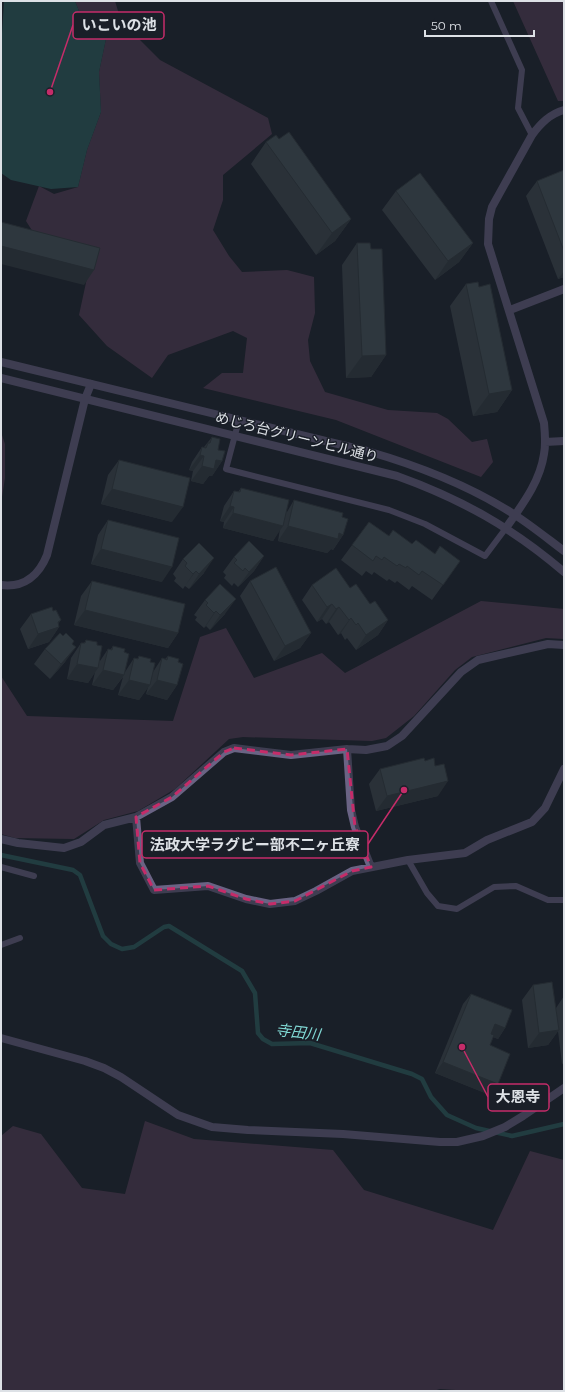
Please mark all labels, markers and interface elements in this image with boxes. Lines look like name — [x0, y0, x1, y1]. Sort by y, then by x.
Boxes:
callout: いこいの池 — [73, 12, 164, 39]
scale bar — [425, 12, 534, 38]
text: いこいの池 — [81, 15, 157, 34]
text: 50 m — [431, 18, 462, 33]
street label: めじろ台グリーンヒル通り — [214, 408, 380, 466]
callout: 法政大学ラグビー部不二ヶ丘寮 — [142, 831, 368, 858]
text: 法政大学ラグビー部不二ヶ丘寮 — [150, 835, 360, 854]
water label: 寺田川 — [275, 1020, 323, 1044]
callout: 大恩寺 — [488, 1084, 549, 1111]
text: 大恩寺 — [495, 1087, 541, 1106]

